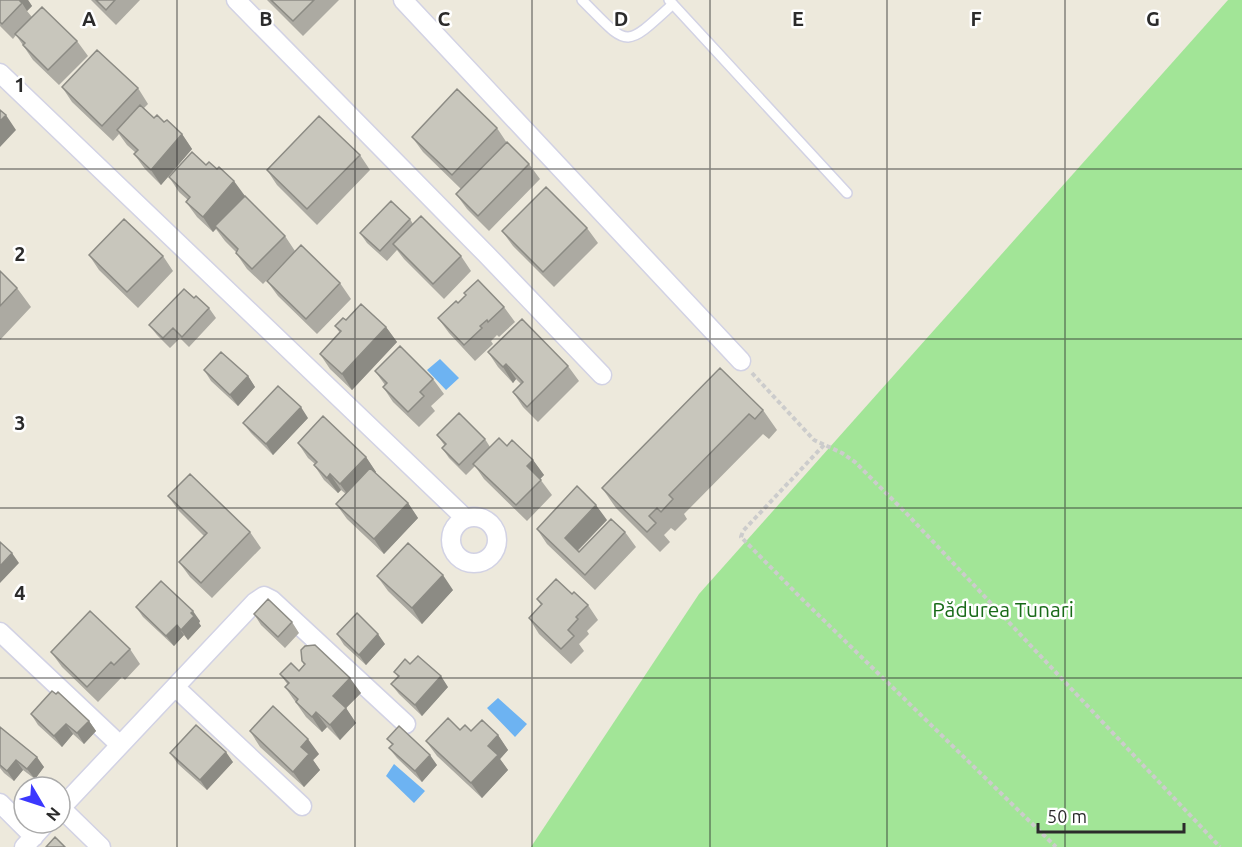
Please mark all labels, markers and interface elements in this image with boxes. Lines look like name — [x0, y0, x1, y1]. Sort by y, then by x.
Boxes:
text: A — [82, 7, 96, 30]
text: B — [259, 7, 273, 30]
text: C — [438, 7, 451, 30]
text: D — [614, 7, 628, 30]
text: E — [792, 7, 804, 30]
text: F — [970, 7, 982, 30]
text: G — [1146, 7, 1160, 30]
text: 1 — [14, 73, 26, 96]
text: 2 — [14, 242, 26, 265]
text: 3 — [14, 411, 26, 434]
text: 4 — [14, 581, 26, 604]
park label: Pădurea Tunari — [932, 597, 1074, 621]
north arrow — [12, 775, 72, 835]
scale bar — [1038, 796, 1184, 834]
text: N — [43, 804, 64, 825]
text: 50 m — [1047, 806, 1087, 826]

